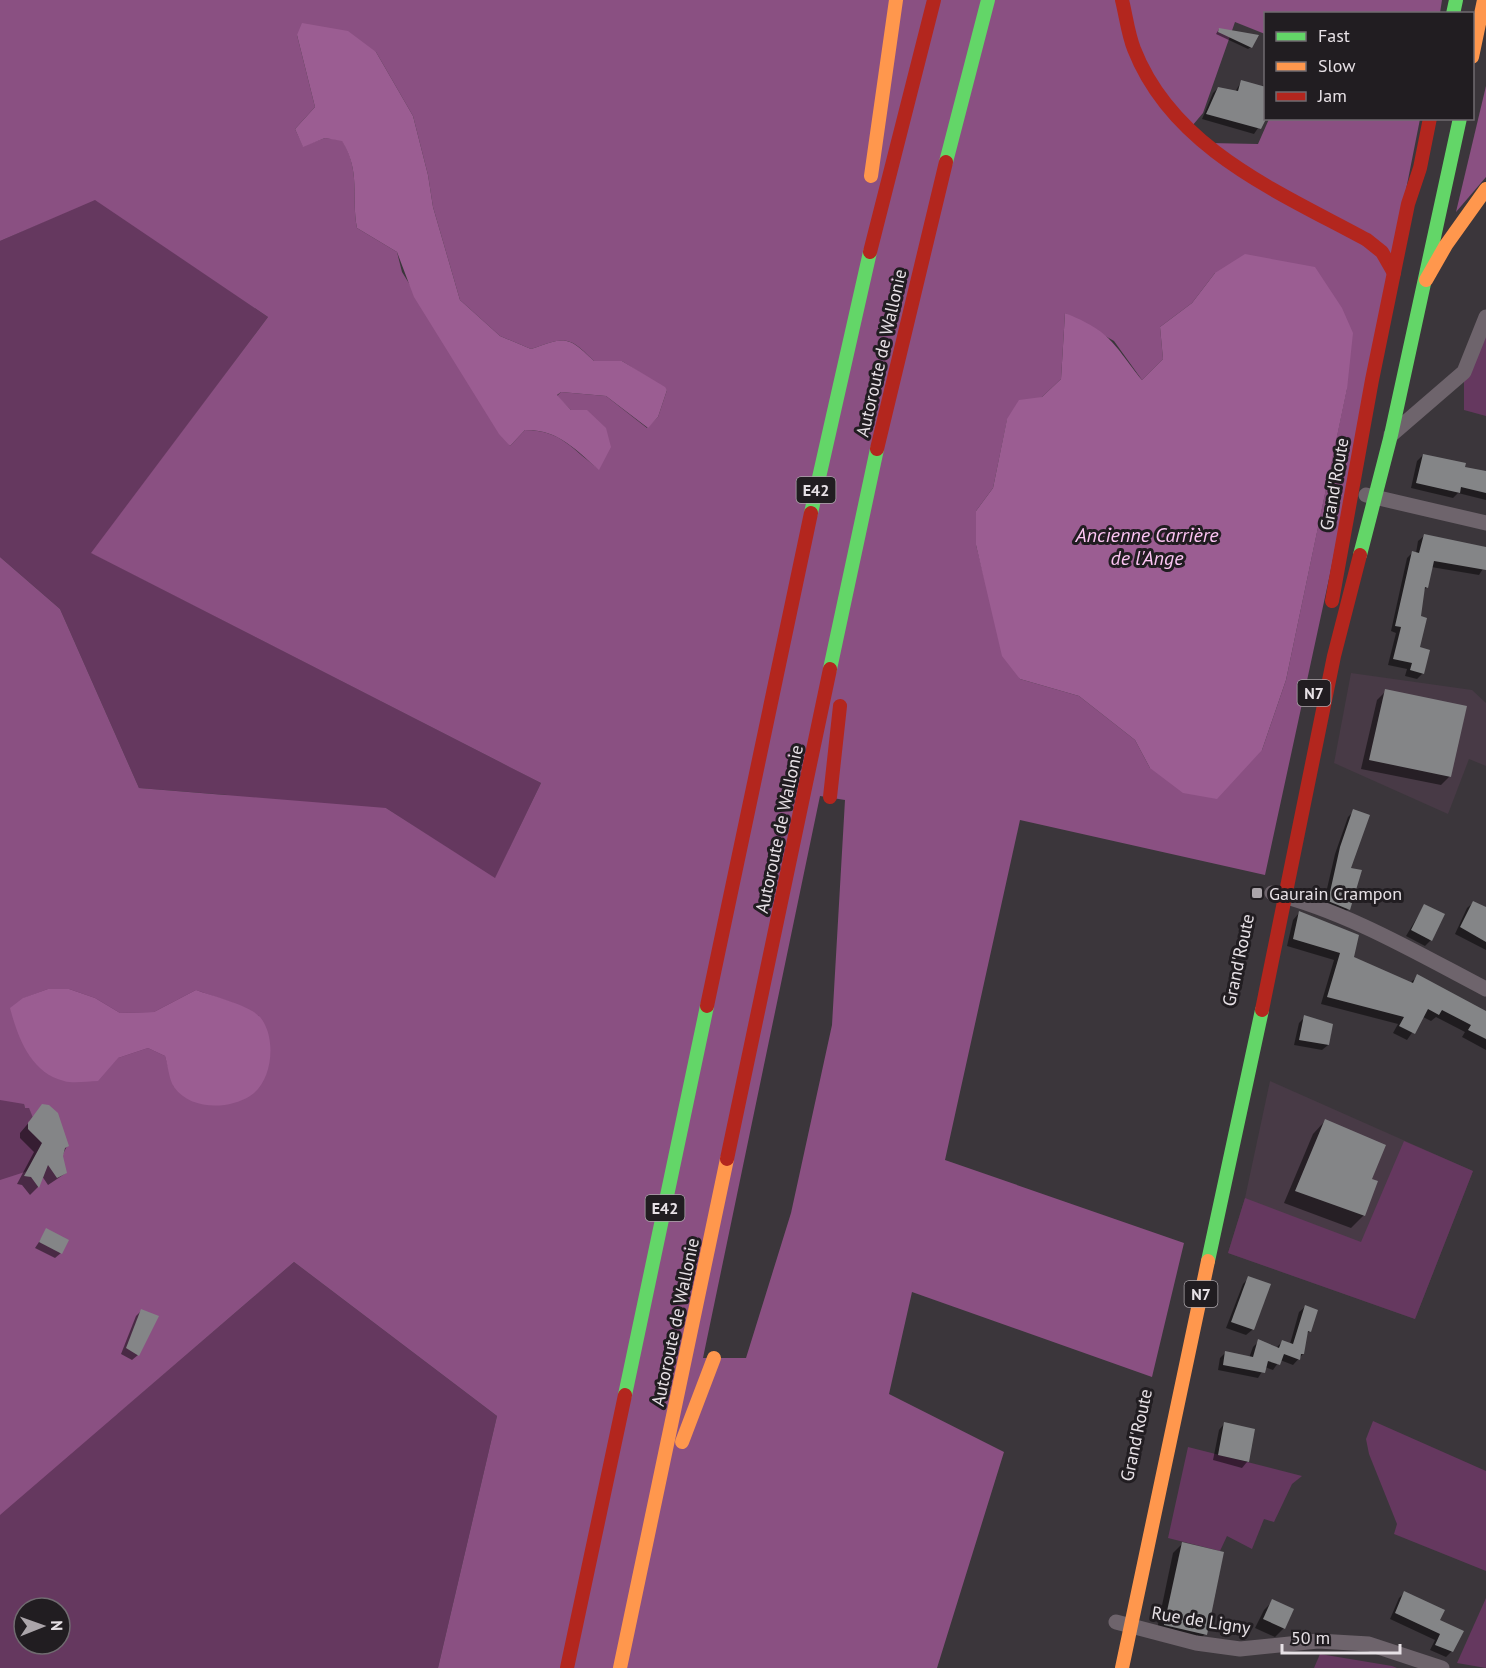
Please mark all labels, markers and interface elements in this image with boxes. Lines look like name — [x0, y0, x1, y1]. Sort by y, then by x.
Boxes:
legend — [1264, 12, 1474, 120]
text: Fast — [1318, 24, 1350, 47]
text: Slow — [1318, 54, 1356, 77]
text: Jam — [1317, 84, 1347, 107]
street label: Autoroute de Wallonie — [851, 267, 911, 439]
street label: Grand'Route — [1315, 436, 1353, 532]
road number: E42 — [796, 477, 836, 503]
water label: Ancienne Carrière de l'Ange — [1075, 522, 1219, 571]
road number: N7 — [1298, 680, 1330, 706]
street label: Autoroute de Wallonie — [750, 743, 808, 915]
place label: Gaurain Crampon — [1269, 882, 1402, 905]
marker: Gaurain Crampon — [1250, 886, 1264, 900]
street label: Grand'Route — [1217, 912, 1259, 1008]
road number: E42 — [646, 1195, 684, 1221]
street label: Autoroute de Wallonie — [646, 1236, 704, 1408]
road number: N7 — [1184, 1281, 1218, 1307]
street label: Grand'Route — [1115, 1387, 1157, 1483]
north arrow — [12, 1596, 72, 1656]
street label: Rue de Ligny — [1150, 1601, 1253, 1639]
scale bar — [1282, 1617, 1400, 1655]
text: N — [47, 1620, 67, 1631]
text: 50 m — [1291, 1626, 1330, 1649]

